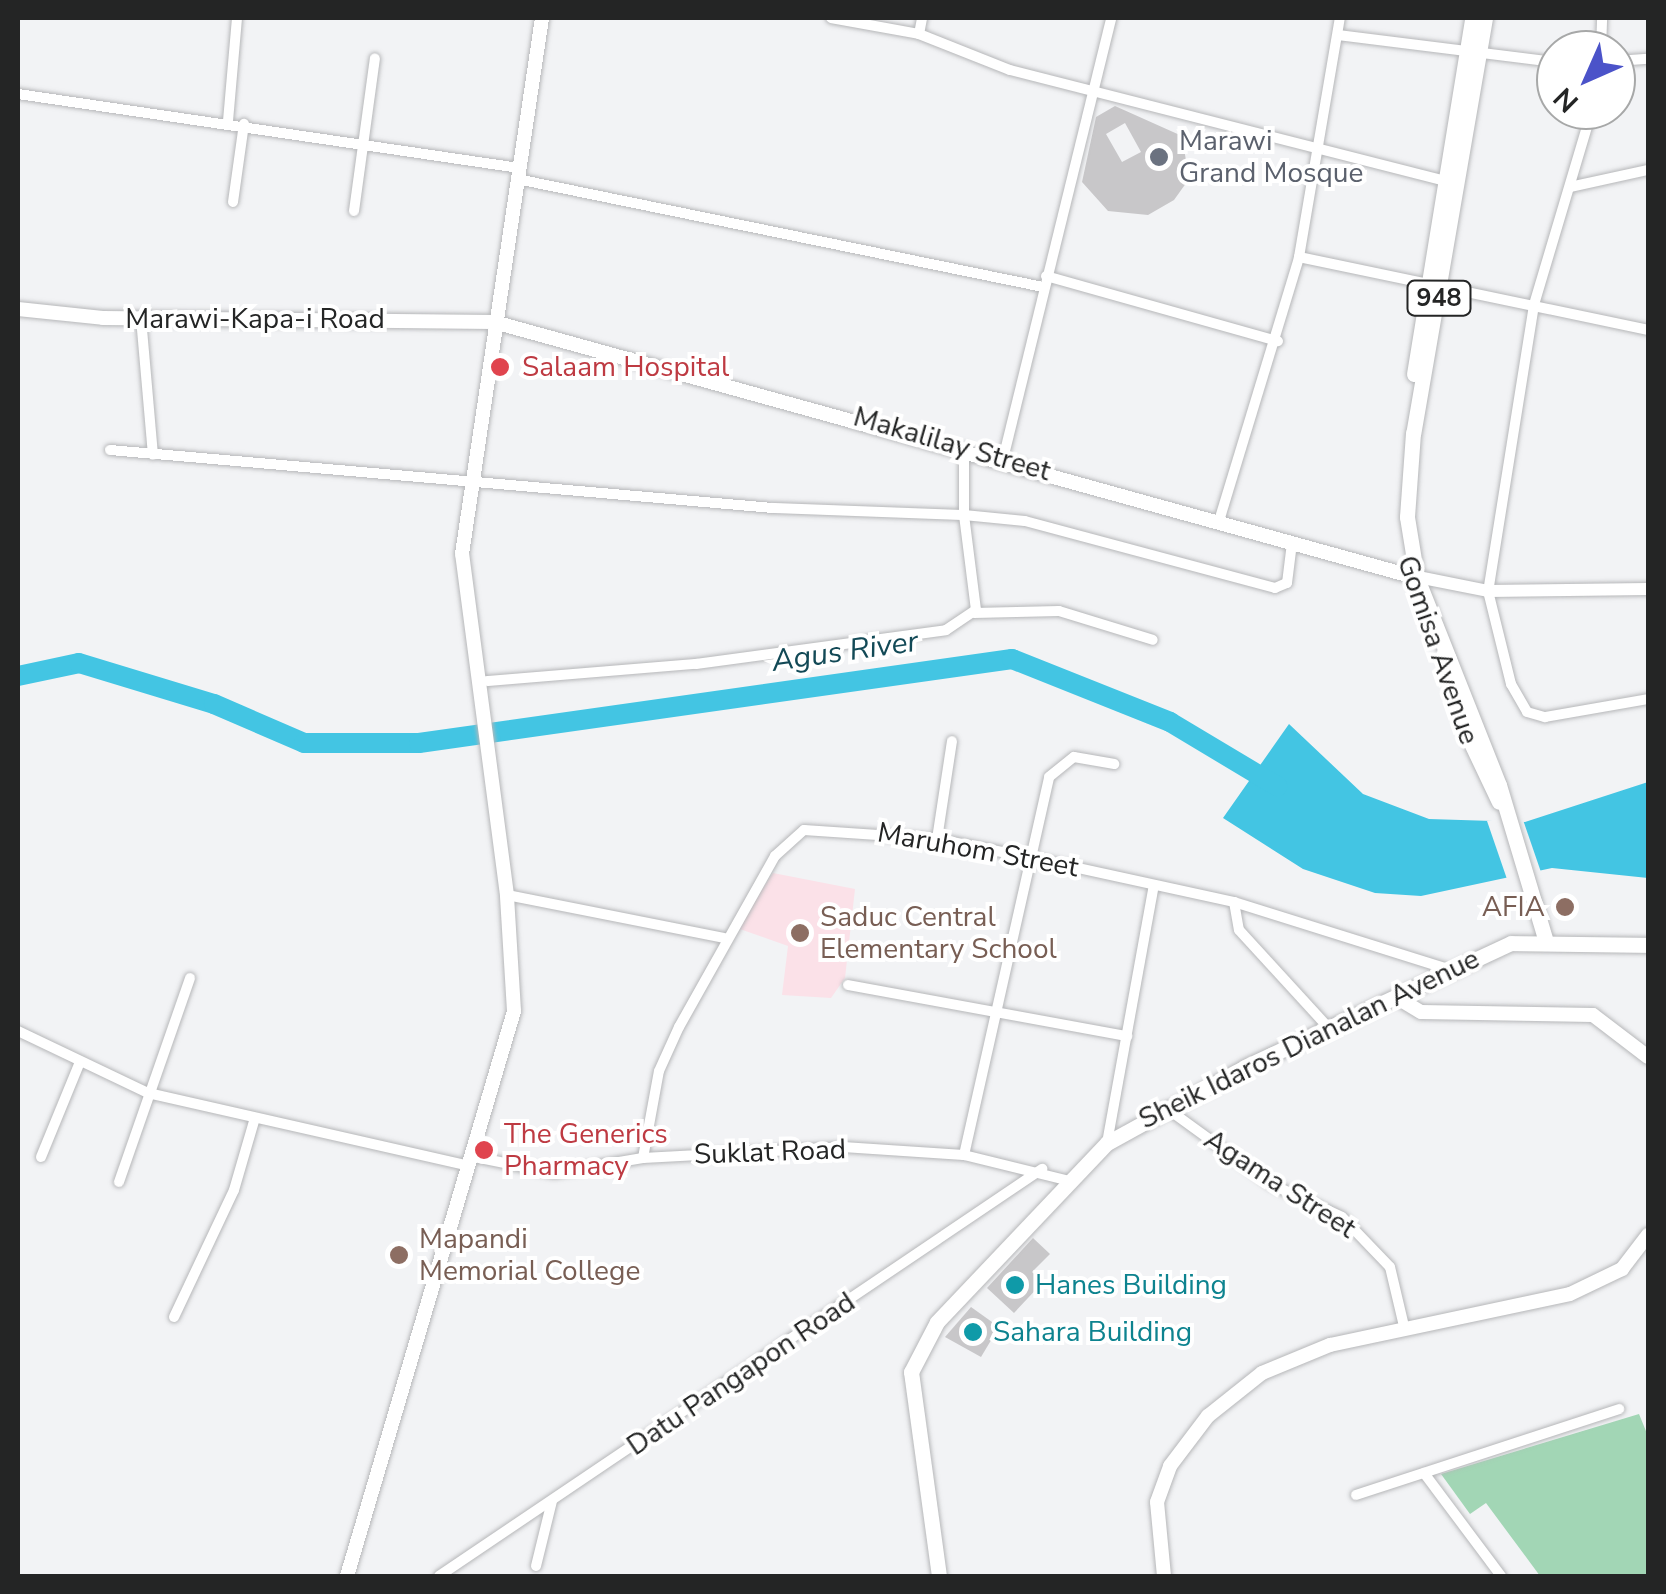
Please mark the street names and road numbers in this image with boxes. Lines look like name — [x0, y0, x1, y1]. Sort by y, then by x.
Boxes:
road number: 948 — [1406, 278, 1472, 318]
street label: Marawi-Kapa-i Road — [125, 302, 385, 336]
street label: Makalilay Street — [850, 400, 1054, 488]
street label: Gomisa Avenue — [1390, 551, 1486, 749]
street label: Maruhom Street — [875, 816, 1081, 884]
street label: Sheik Idaros Dianalan Avenue — [1133, 942, 1485, 1136]
street label: Agama Street — [1198, 1123, 1362, 1245]
street label: Suklat Road — [693, 1133, 847, 1171]
street label: Datu Pangapon Road — [621, 1285, 861, 1463]

